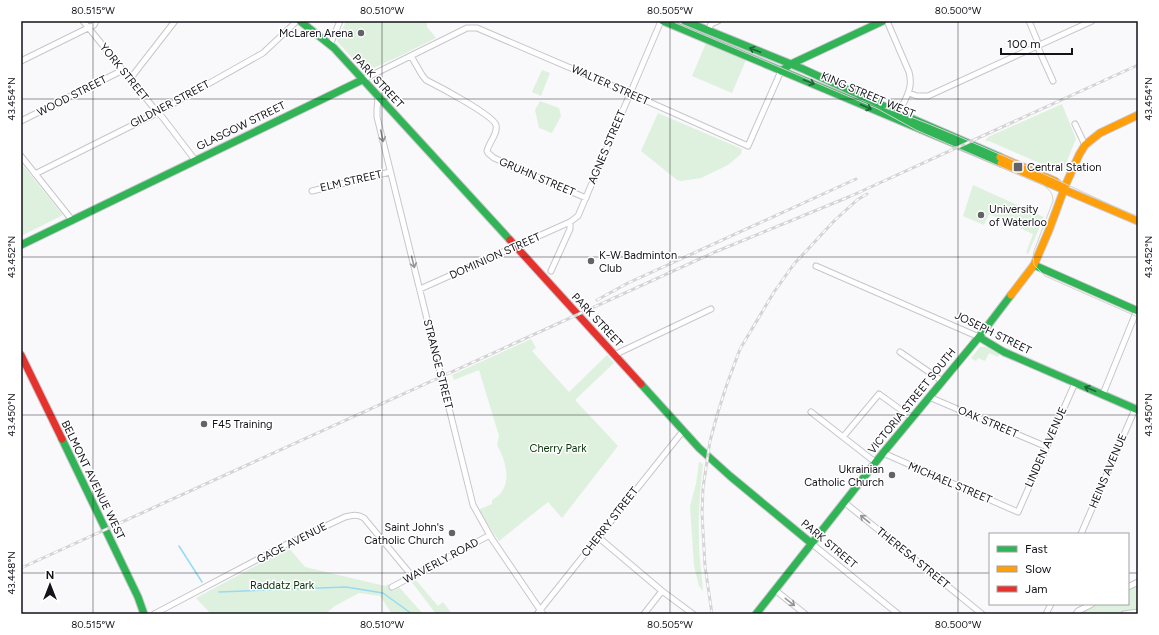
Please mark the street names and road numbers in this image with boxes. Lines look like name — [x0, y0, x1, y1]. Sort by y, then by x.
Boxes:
street label: YORK STREET — [97, 41, 151, 103]
street label: PARK STREET — [350, 51, 406, 111]
street label: WALTER STREET — [569, 62, 651, 108]
street label: KING STREET WEST — [819, 69, 917, 121]
street label: WOOD STREET — [35, 73, 109, 119]
street label: GILDNER STREET — [128, 78, 212, 130]
street label: GLASGOW STREET — [194, 99, 288, 153]
street label: AGNES STREET — [586, 108, 628, 186]
street label: GRUHN STREET — [497, 155, 577, 199]
street label: ELM STREET — [319, 168, 383, 194]
street label: DOMINION STREET — [447, 230, 543, 282]
street label: PARK STREET — [569, 290, 625, 350]
street label: JOSEPH STREET — [953, 309, 1033, 357]
street label: STRANGE STREET — [421, 318, 455, 410]
street label: VICTORIA STREET SOUTH — [865, 346, 959, 456]
street label: OAK STREET — [956, 403, 1020, 441]
street label: LINDEN AVENUE — [1022, 405, 1070, 489]
street label: BELMONT AVENUE WEST — [59, 418, 127, 542]
street label: HEINS AVENUE — [1086, 432, 1130, 510]
street label: MICHAEL STREET — [906, 459, 994, 507]
street label: CHERRY STREET — [579, 485, 641, 559]
street label: PARK STREET — [798, 517, 860, 571]
street label: GAGE AVENUE — [255, 520, 329, 566]
street label: THERESA STREET — [874, 525, 952, 591]
street label: WAVERLY ROAD — [401, 535, 481, 586]

